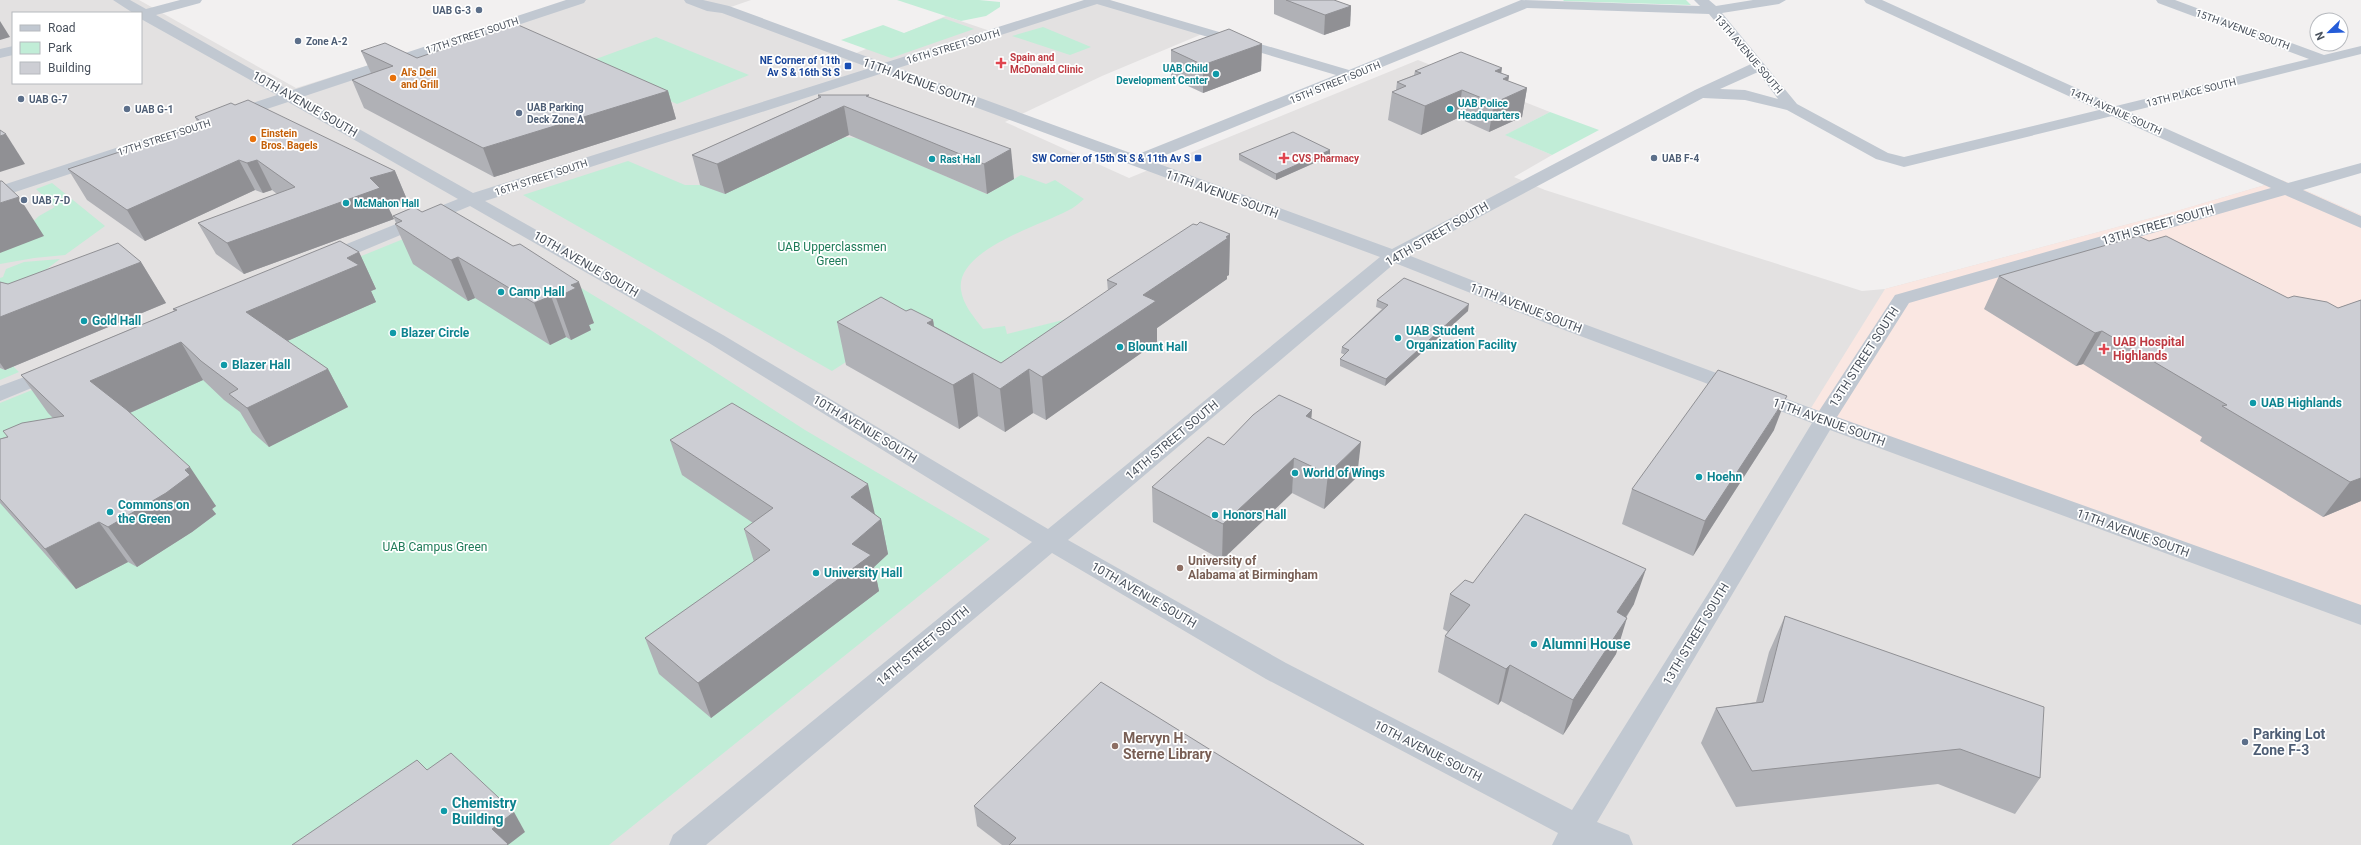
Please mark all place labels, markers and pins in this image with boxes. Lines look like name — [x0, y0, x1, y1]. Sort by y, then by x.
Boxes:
place label: UAB G-3 — [432, 5, 471, 16]
marker: UAB G-3 — [474, 5, 484, 15]
marker: Zone A-2 — [293, 36, 303, 46]
place label: Zone A-2 — [306, 36, 348, 47]
place label: Spain and McDonald Clinic — [1010, 52, 1083, 75]
place label: NE Corner of 11th Av S & 16th St S — [760, 55, 840, 78]
marker: Spain and McDonald Clinic — [995, 57, 1007, 69]
marker: NE Corner of 11th Av S & 16th St S — [843, 61, 853, 71]
place label: UAB Child Development Center — [1116, 63, 1208, 86]
place label: Al's Deli and Grill — [401, 67, 439, 90]
marker: UAB Child Development Center — [1211, 69, 1221, 79]
marker: Al's Deli and Grill — [388, 73, 398, 83]
marker: UAB G-7 — [16, 94, 26, 104]
place label: UAB G-7 — [29, 94, 68, 105]
place label: UAB Police Headquarters — [1458, 98, 1520, 121]
place label: UAB Parking Deck Zone A — [527, 102, 584, 125]
marker: UAB G-1 — [122, 104, 132, 114]
place label: UAB G-1 — [135, 104, 174, 115]
marker: UAB Police Headquarters — [1445, 104, 1455, 114]
marker: UAB Parking Deck Zone A — [514, 108, 524, 118]
place label: Einstein Bros. Bagels — [261, 128, 318, 151]
marker: Einstein Bros. Bagels — [248, 134, 258, 144]
place label: SW Corner of 15th St S & 11th Av S — [1032, 153, 1190, 164]
marker: SW Corner of 15th St S & 11th Av S — [1193, 153, 1203, 163]
marker: CVS Pharmacy — [1279, 153, 1289, 163]
place label: CVS Pharmacy — [1292, 153, 1360, 164]
marker: UAB F-4 — [1649, 153, 1659, 163]
place label: UAB F-4 — [1662, 153, 1699, 164]
marker: Rast Hall — [927, 154, 937, 164]
place label: Rast Hall — [940, 154, 981, 165]
marker: UAB 7-D — [19, 195, 29, 205]
place label: UAB 7-D — [32, 195, 71, 206]
marker: McMahon Hall — [341, 198, 351, 208]
place label: McMahon Hall — [354, 198, 419, 209]
place label: Camp Hall — [509, 285, 565, 299]
marker: Camp Hall — [496, 287, 506, 297]
place label: Gold Hall — [92, 314, 141, 328]
marker: Gold Hall — [79, 316, 89, 326]
place label: UAB Student Organization Facility — [1406, 324, 1518, 352]
place label: Blazer Circle — [401, 326, 470, 340]
marker: Blazer Circle — [388, 328, 398, 338]
marker: UAB Student Organization Facility — [1393, 333, 1403, 343]
place label: UAB Hospital Highlands — [2113, 335, 2184, 363]
place label: Blount Hall — [1128, 340, 1187, 354]
marker: Blount Hall — [1115, 342, 1125, 352]
marker: UAB Hospital Highlands — [2098, 343, 2110, 355]
place label: Blazer Hall — [232, 358, 290, 372]
marker: Blazer Hall — [219, 360, 229, 370]
place label: UAB Highlands — [2261, 396, 2342, 410]
marker: UAB Highlands — [2248, 398, 2258, 408]
place label: World of Wings — [1303, 466, 1385, 480]
marker: World of Wings — [1290, 468, 1300, 478]
place label: Hoehn — [1707, 470, 1742, 484]
marker: Hoehn — [1694, 472, 1704, 482]
place label: Commons on the Green — [118, 498, 190, 526]
marker: Commons on the Green — [105, 507, 115, 517]
place label: Honors Hall — [1223, 508, 1287, 522]
marker: Honors Hall — [1210, 510, 1220, 520]
place label: University of Alabama at Birmingham — [1188, 554, 1318, 582]
marker: University of Alabama at Birmingham — [1175, 563, 1185, 573]
place label: University Hall — [824, 566, 902, 580]
marker: University Hall — [811, 568, 821, 578]
place label: Alumni House — [1542, 636, 1631, 652]
marker: Alumni House — [1529, 639, 1539, 649]
place label: Parking Lot Zone F-3 — [2253, 726, 2326, 758]
place label: Mervyn H. Sterne Library — [1123, 730, 1213, 762]
marker: Parking Lot Zone F-3 — [2240, 737, 2250, 747]
marker: Mervyn H. Sterne Library — [1110, 741, 1120, 751]
place label: Chemistry Building — [452, 795, 518, 827]
marker: Chemistry Building — [439, 806, 449, 816]

